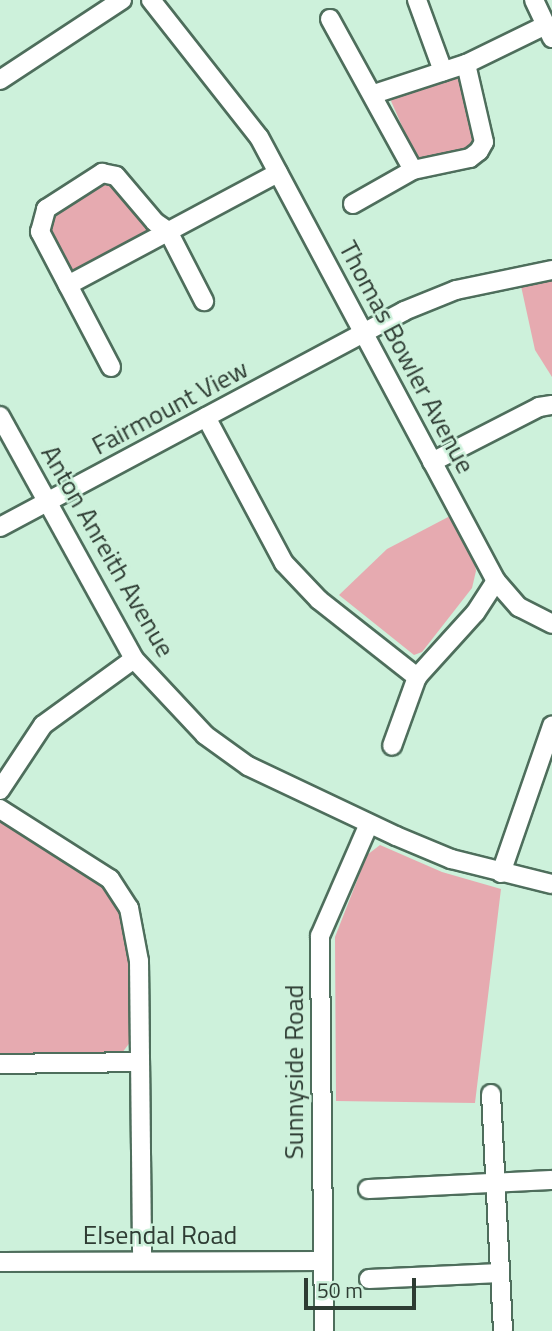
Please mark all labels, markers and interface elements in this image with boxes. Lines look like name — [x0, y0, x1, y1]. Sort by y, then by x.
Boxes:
street label: Thomas Bowler Avenue — [333, 236, 481, 478]
street label: Fairmount View — [87, 353, 253, 461]
street label: Anton Anreith Avenue — [35, 440, 181, 662]
street label: Sunnyside Road — [278, 985, 310, 1159]
street label: Elsendal Road — [83, 1219, 237, 1251]
scale bar — [307, 1264, 419, 1308]
text: 50 m — [317, 1274, 363, 1306]

